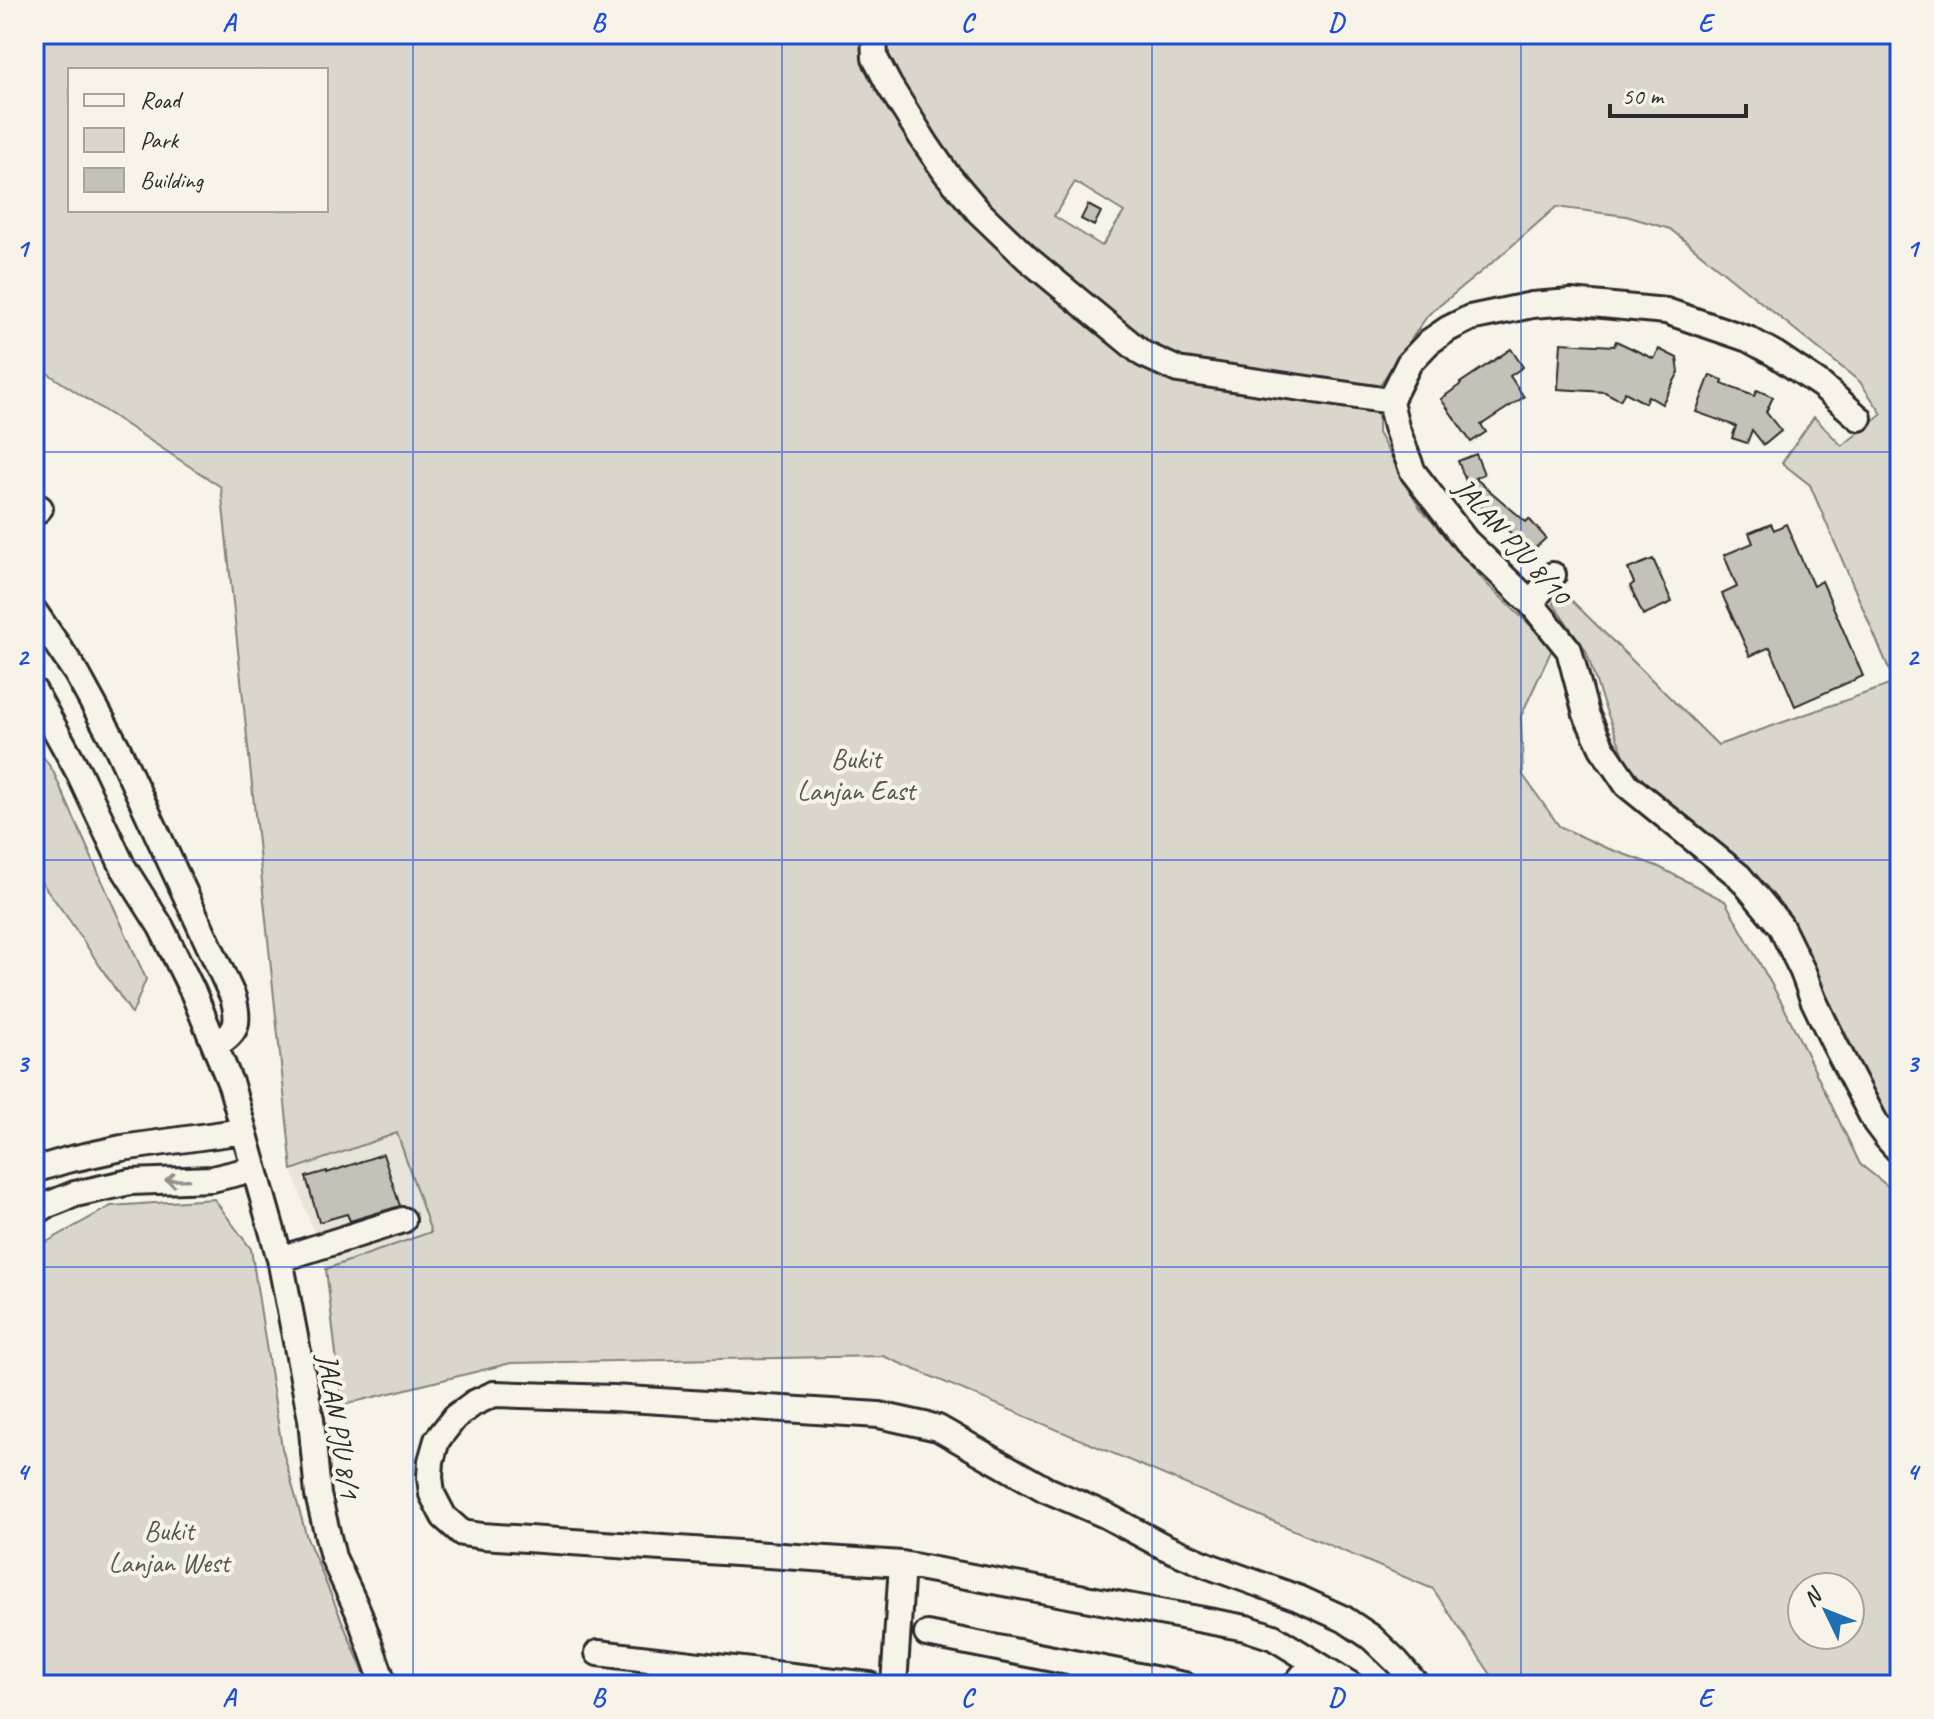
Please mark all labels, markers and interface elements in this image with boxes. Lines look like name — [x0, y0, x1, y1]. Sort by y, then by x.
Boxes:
text: A — [222, 6, 237, 39]
text: B — [591, 6, 607, 39]
text: C — [961, 6, 977, 39]
text: D — [1328, 6, 1346, 39]
text: E — [1698, 6, 1716, 39]
legend — [68, 68, 328, 212]
scale bar — [1610, 68, 1746, 118]
text: 50 m — [1622, 81, 1665, 111]
text: Road — [140, 85, 184, 115]
text: Park — [140, 125, 180, 155]
text: Building — [140, 165, 205, 195]
text: 1 — [16, 232, 31, 265]
text: 1 — [1906, 232, 1921, 265]
street label: JALAN PJU 8/10 — [1446, 469, 1581, 613]
text: 2 — [16, 640, 30, 673]
text: 2 — [1906, 640, 1920, 673]
park label: Bukit Lanjan East — [797, 741, 918, 808]
text: 3 — [16, 1047, 30, 1080]
text: 3 — [1906, 1047, 1920, 1080]
one-way arrow — [164, 1173, 191, 1188]
street label: JALAN PJU 8/1 — [310, 1349, 368, 1502]
text: 4 — [16, 1455, 31, 1488]
text: 4 — [1906, 1455, 1921, 1488]
park label: Bukit Lanjan West — [108, 1513, 232, 1580]
north arrow — [1786, 1571, 1866, 1651]
text: N — [1797, 1581, 1829, 1613]
text: A — [222, 1681, 237, 1714]
text: B — [591, 1681, 607, 1714]
text: C — [961, 1681, 977, 1714]
text: D — [1328, 1681, 1346, 1714]
text: E — [1698, 1681, 1716, 1714]

